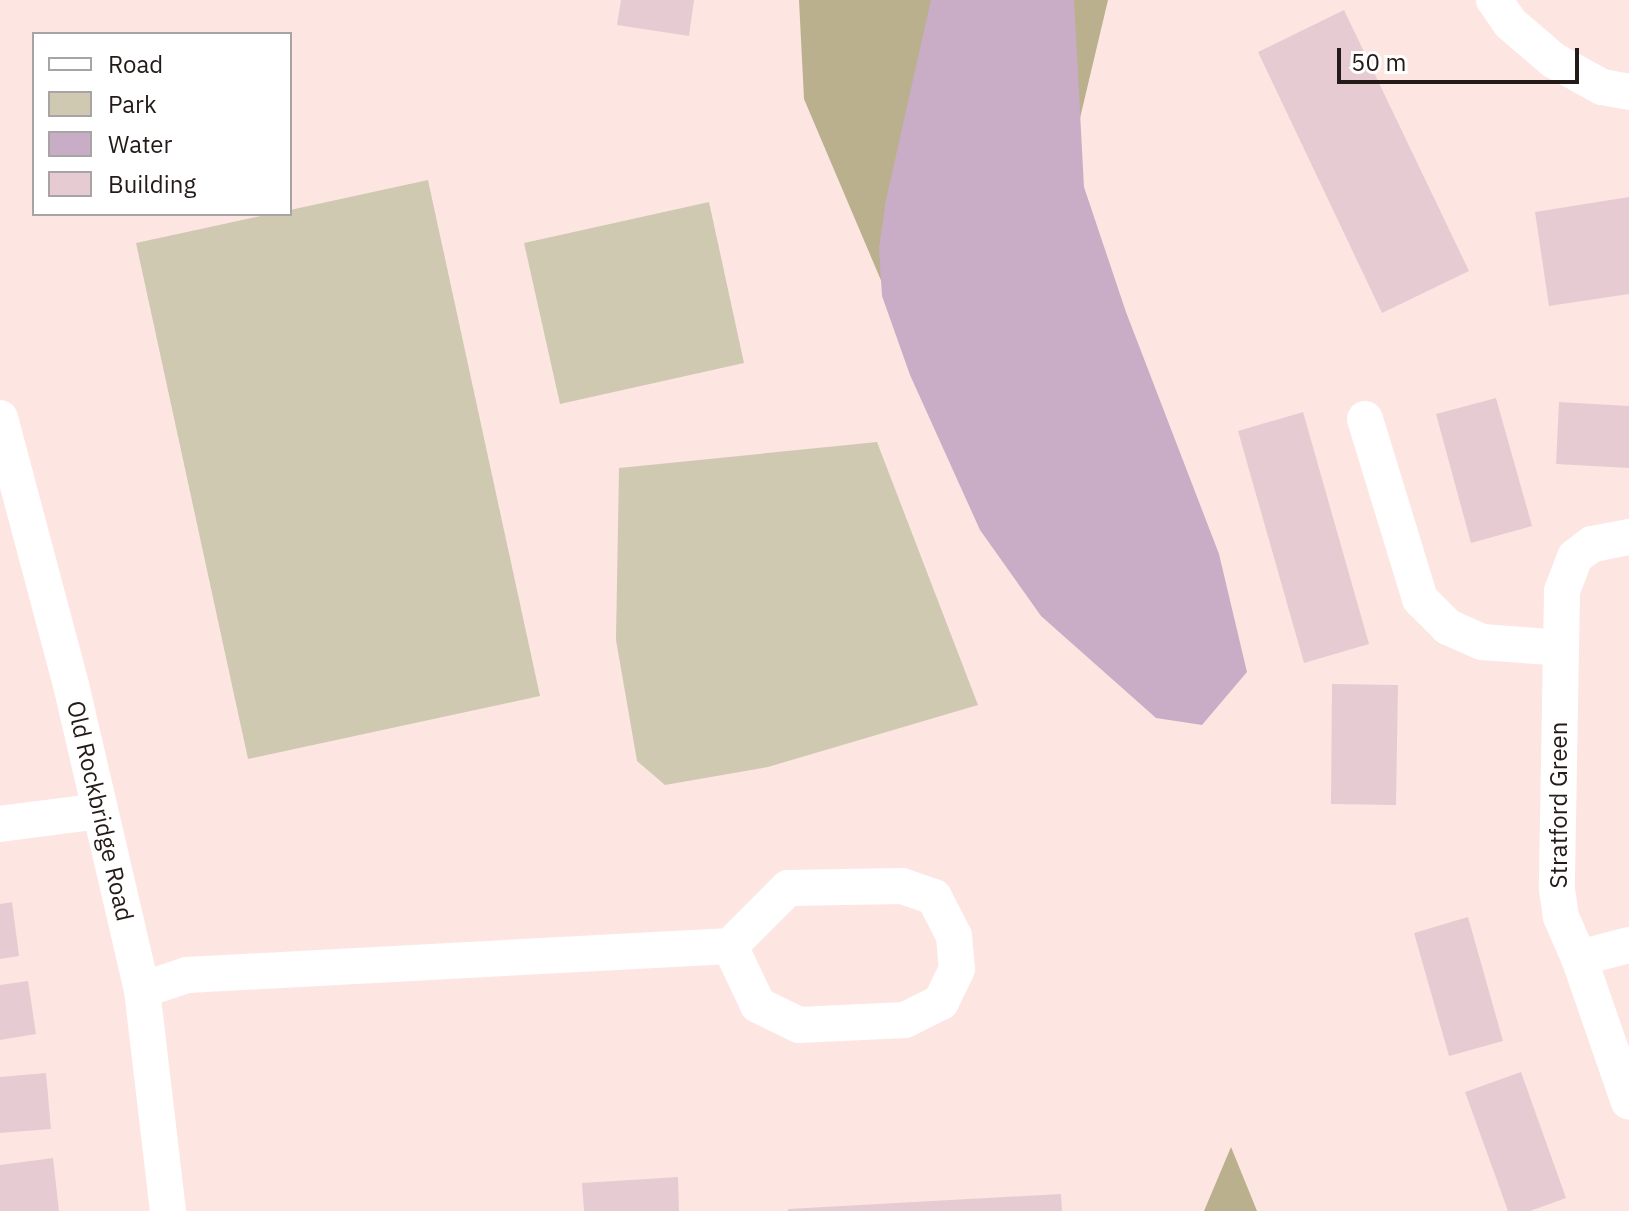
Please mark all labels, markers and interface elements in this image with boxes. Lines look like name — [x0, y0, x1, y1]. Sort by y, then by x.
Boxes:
legend — [32, 32, 292, 216]
scale bar — [1341, 32, 1583, 82]
text: 50 m — [1351, 46, 1406, 78]
text: Road — [108, 48, 163, 80]
text: Park — [108, 88, 157, 120]
text: Water — [108, 128, 172, 160]
text: Building — [108, 168, 196, 200]
street label: Old Rockbridge Road — [61, 698, 139, 924]
street label: Stratford Green — [1545, 722, 1573, 888]

